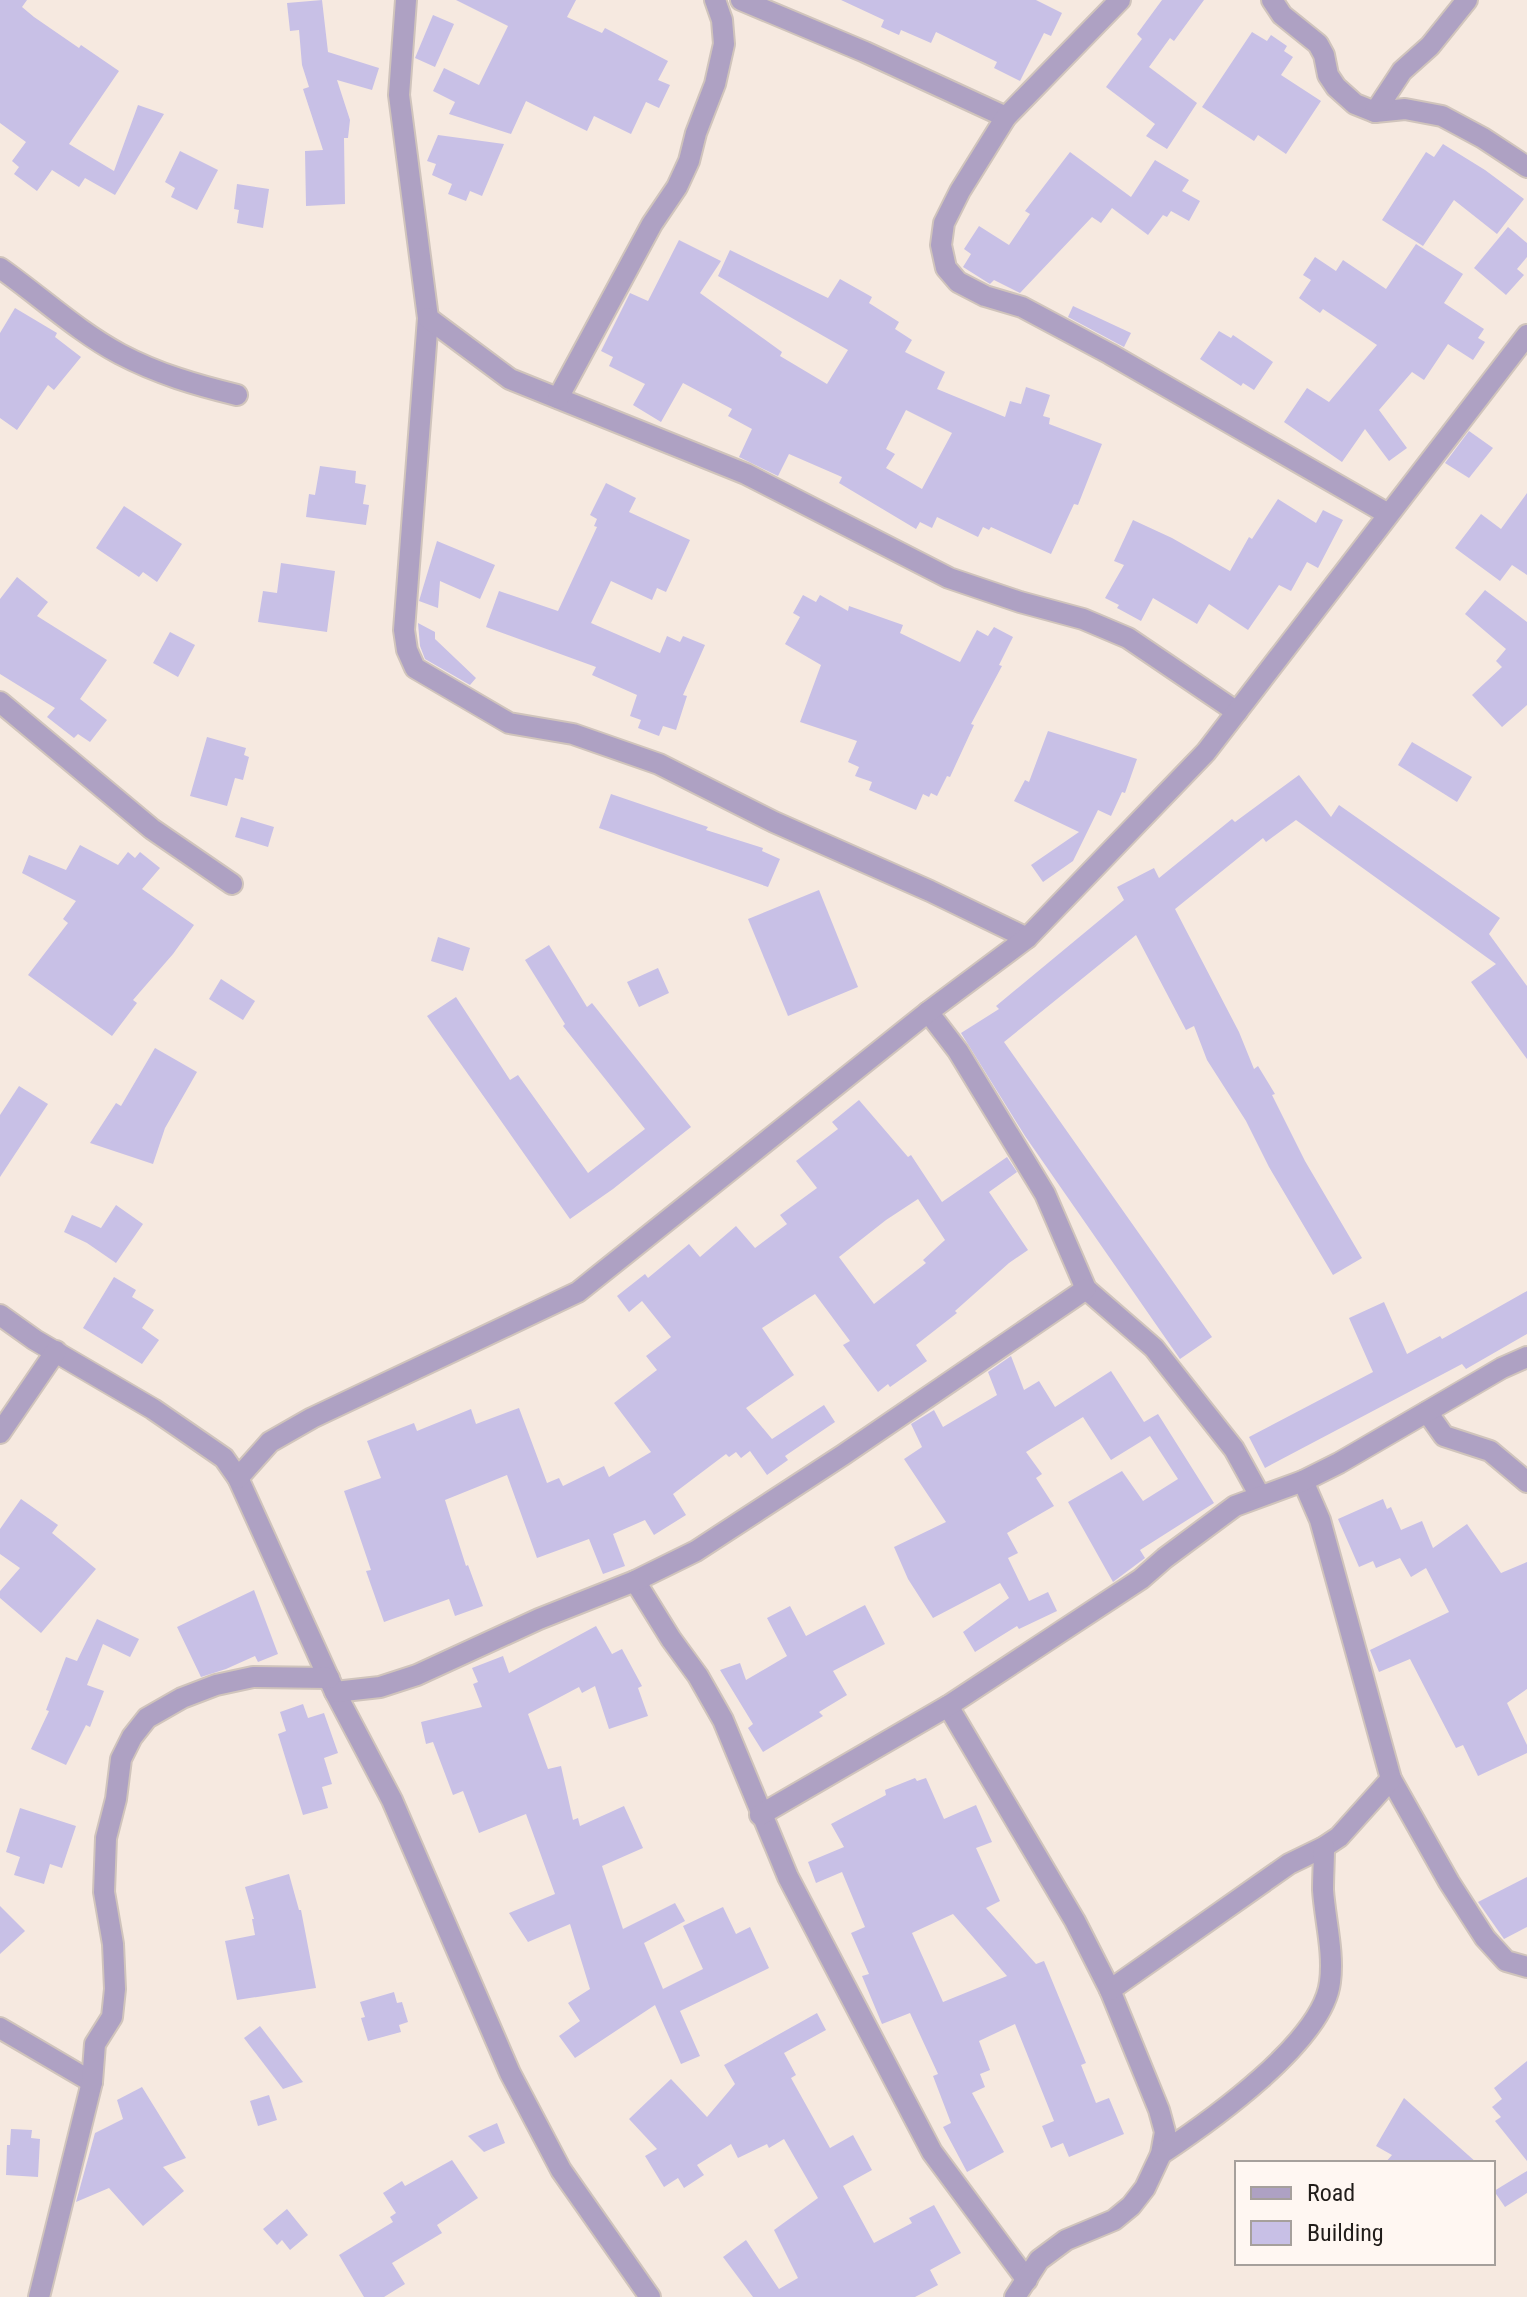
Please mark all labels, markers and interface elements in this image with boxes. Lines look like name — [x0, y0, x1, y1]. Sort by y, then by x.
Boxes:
legend — [1235, 2161, 1495, 2265]
text: Road — [1307, 2179, 1355, 2207]
text: Building — [1307, 2219, 1384, 2247]

